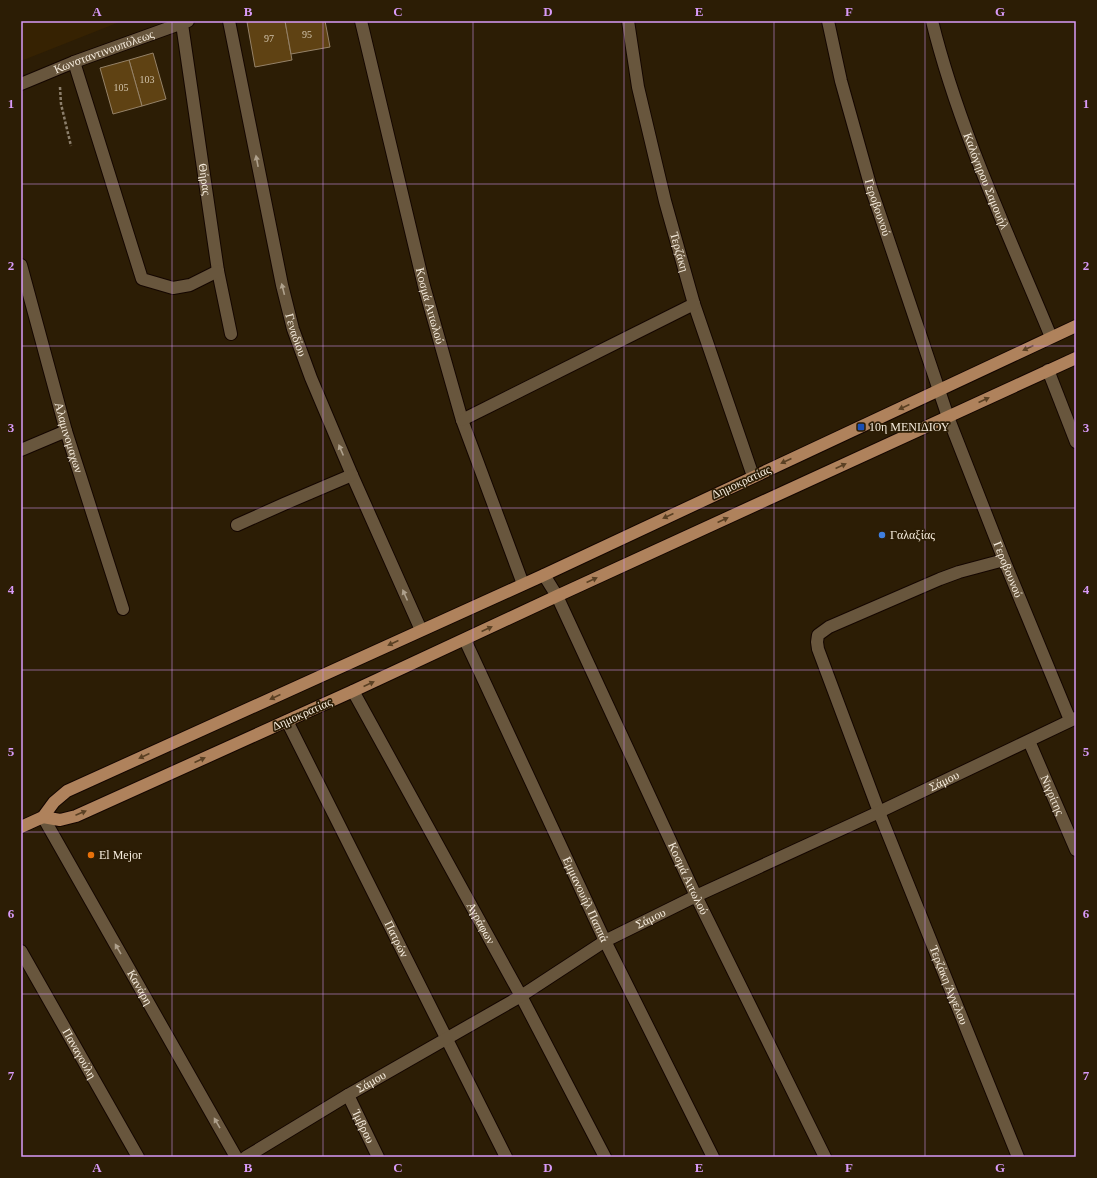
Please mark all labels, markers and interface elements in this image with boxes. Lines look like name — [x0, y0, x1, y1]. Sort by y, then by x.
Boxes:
text: A — [92, 4, 102, 19]
text: B — [244, 4, 253, 19]
text: C — [393, 4, 403, 19]
text: D — [543, 4, 553, 19]
text: E — [695, 4, 703, 19]
text: F — [845, 4, 853, 19]
text: G — [995, 4, 1005, 19]
street label: Κωνσταντινουπόλεως — [52, 27, 156, 77]
house number: 95 — [302, 29, 312, 40]
house number: 97 — [264, 33, 274, 44]
house number: 103 — [140, 74, 155, 85]
house number: 105 — [114, 82, 129, 93]
text: 1 — [8, 96, 14, 111]
text: 1 — [1083, 96, 1089, 111]
street label: Καλόγηρου Σαμουήλ — [961, 131, 1012, 231]
one-way arrow — [254, 155, 260, 167]
street label: Θήρας — [195, 163, 214, 196]
street label: Γεροβουνού — [862, 177, 894, 238]
street label: Τερζάκη — [667, 231, 692, 274]
text: 2 — [8, 258, 14, 273]
text: 2 — [1083, 258, 1089, 273]
street label: Κοσμά Αιτωλού — [413, 266, 447, 346]
one-way arrow — [279, 282, 285, 295]
street label: Γεναδίου — [282, 312, 309, 358]
one-way arrow — [1022, 345, 1034, 351]
one-way arrow — [978, 397, 989, 403]
street label: Αλαμινομαχων — [52, 401, 86, 475]
one-way arrow — [898, 404, 910, 410]
text: 3 — [8, 420, 15, 435]
place label: 10η ΜΕΝΙΔΙΟΥ — [869, 420, 950, 434]
text: 3 — [1083, 420, 1090, 435]
marker: 10η ΜΕΝΙΔΙΟΥ — [856, 422, 866, 432]
one-way arrow — [338, 443, 344, 455]
one-way arrow — [780, 458, 792, 464]
street label: Δημοκρατίας — [709, 462, 773, 502]
one-way arrow — [836, 463, 847, 469]
one-way arrow — [662, 513, 674, 519]
one-way arrow — [718, 517, 729, 523]
place label: Γαλαξίας — [890, 528, 935, 542]
marker: Γαλαξίας — [877, 530, 887, 540]
street label: Γεροβουνού — [990, 539, 1026, 600]
one-way arrow — [587, 577, 598, 583]
text: 4 — [8, 582, 15, 597]
text: 4 — [1083, 582, 1090, 597]
one-way arrow — [402, 589, 408, 600]
one-way arrow — [481, 626, 493, 632]
one-way arrow — [388, 640, 399, 646]
one-way arrow — [363, 681, 375, 687]
one-way arrow — [269, 694, 281, 700]
street label: Δημοκρατίας — [270, 695, 334, 733]
text: 5 — [8, 744, 15, 759]
text: 5 — [1083, 744, 1090, 759]
one-way arrow — [138, 753, 150, 759]
one-way arrow — [194, 757, 205, 763]
street label: Σάμου — [927, 768, 961, 794]
street label: Νιγρίτης — [1038, 773, 1067, 818]
one-way arrow — [75, 810, 87, 816]
street label: Κοσμά Αιτωλού — [665, 840, 711, 917]
place label: El Mejor — [99, 848, 142, 862]
marker: El Mejor — [86, 850, 96, 860]
street label: Εμμανουήλ Παππά — [560, 854, 612, 945]
street label: Αγράφων — [464, 900, 498, 947]
street label: Σάμου — [633, 905, 668, 932]
text: 6 — [8, 906, 15, 921]
text: 6 — [1083, 906, 1090, 921]
street label: Πατρών — [381, 918, 412, 960]
one-way arrow — [114, 943, 121, 955]
street label: Τερζάκη Άγγελου — [926, 943, 971, 1027]
street label: Κανάρη — [124, 967, 155, 1008]
street label: Παναγούλη — [59, 1026, 99, 1081]
text: 7 — [8, 1068, 15, 1083]
street label: Σάμου — [354, 1068, 388, 1096]
text: 7 — [1083, 1068, 1090, 1083]
street label: Ίμβρου — [349, 1107, 377, 1146]
one-way arrow — [213, 1117, 220, 1129]
text: A — [92, 1160, 102, 1175]
text: B — [244, 1160, 253, 1175]
text: C — [393, 1160, 403, 1175]
text: D — [543, 1160, 553, 1175]
text: E — [695, 1160, 703, 1175]
text: F — [845, 1160, 853, 1175]
text: G — [995, 1160, 1005, 1175]

